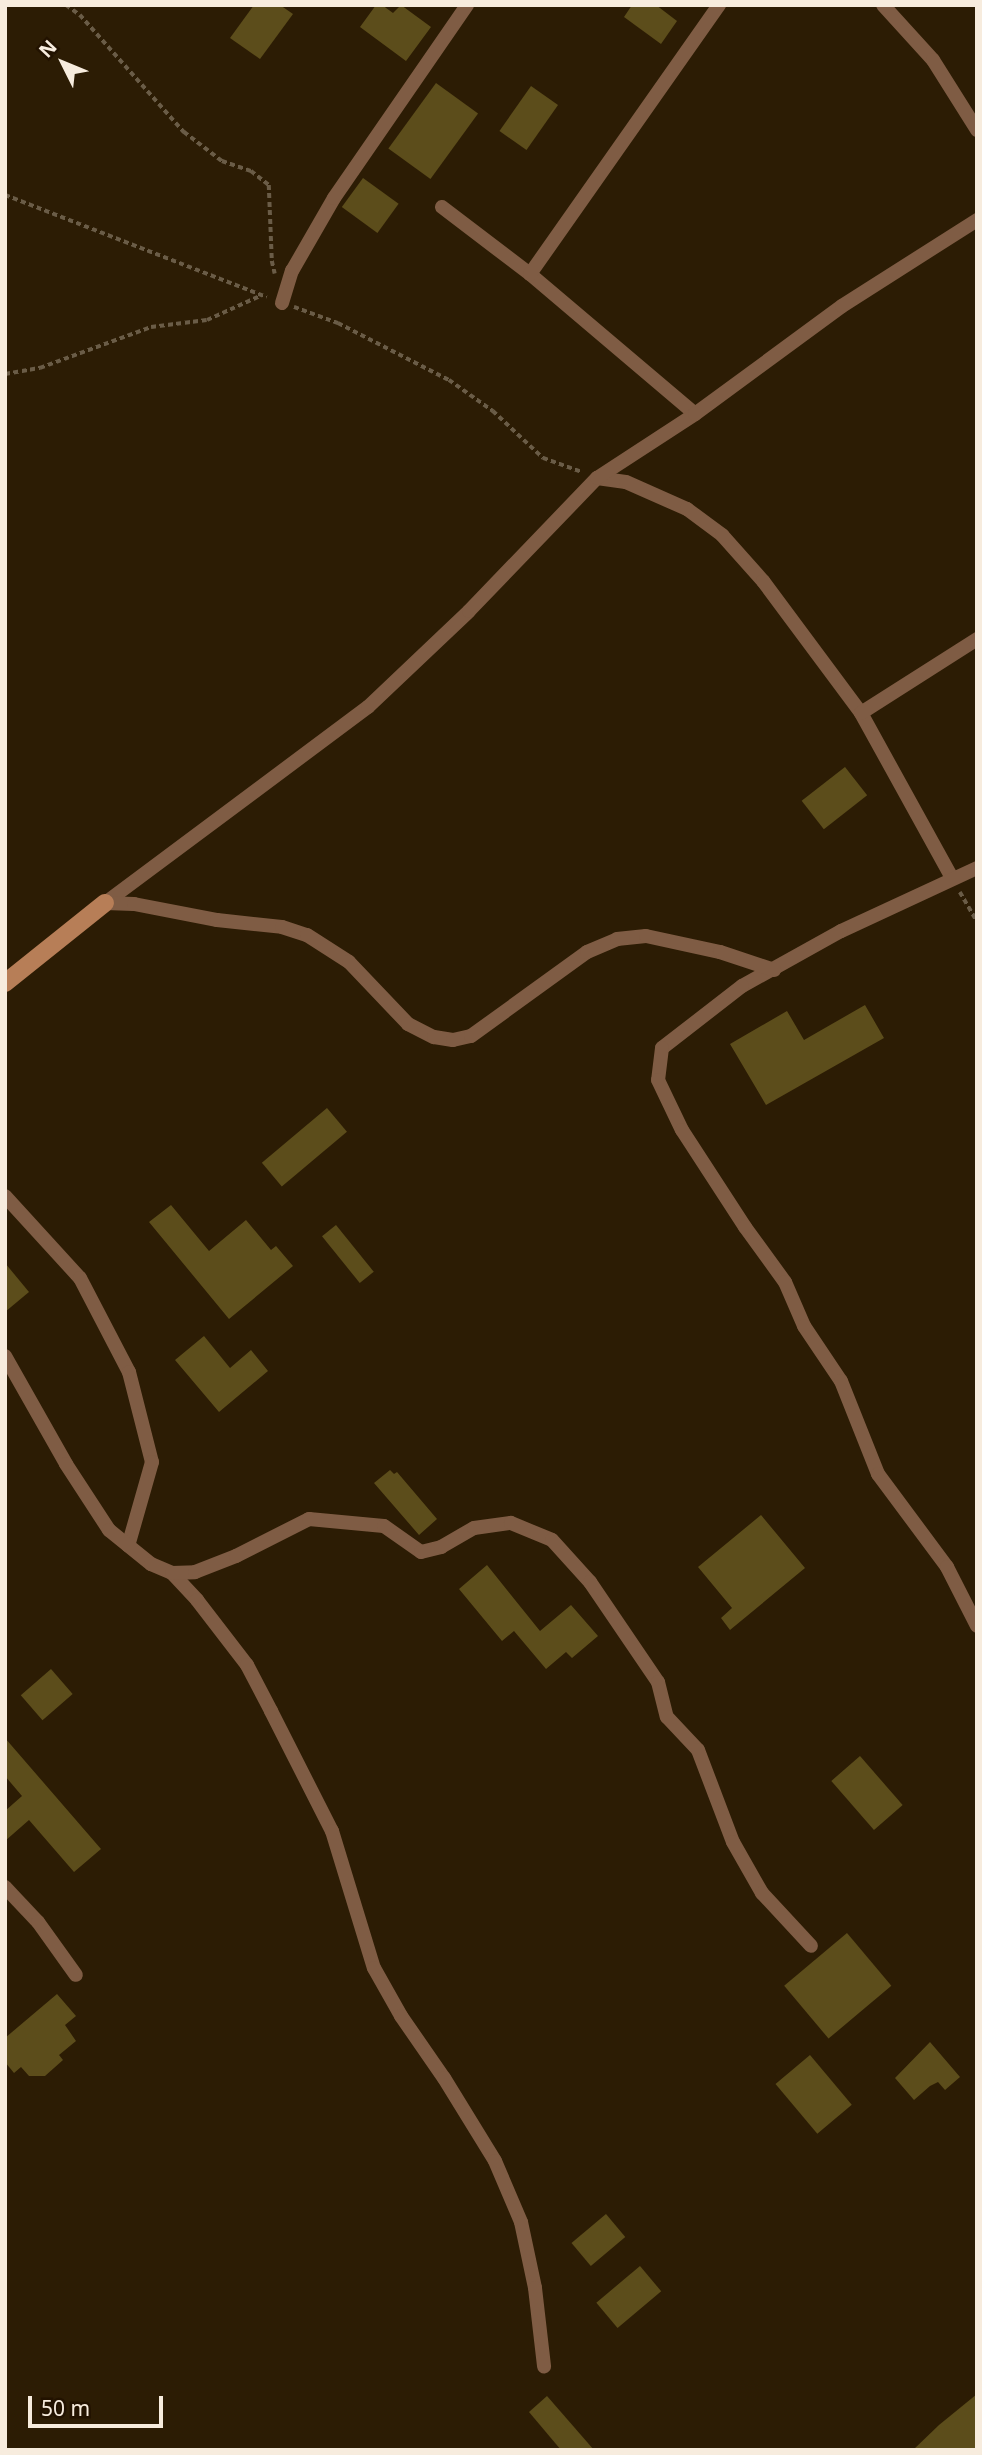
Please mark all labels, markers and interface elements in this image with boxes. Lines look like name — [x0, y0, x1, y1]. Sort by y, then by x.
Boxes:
north arrow — [28, 28, 98, 98]
text: N — [33, 34, 62, 63]
scale bar — [32, 2382, 166, 2426]
text: 50 m — [41, 2394, 90, 2422]

